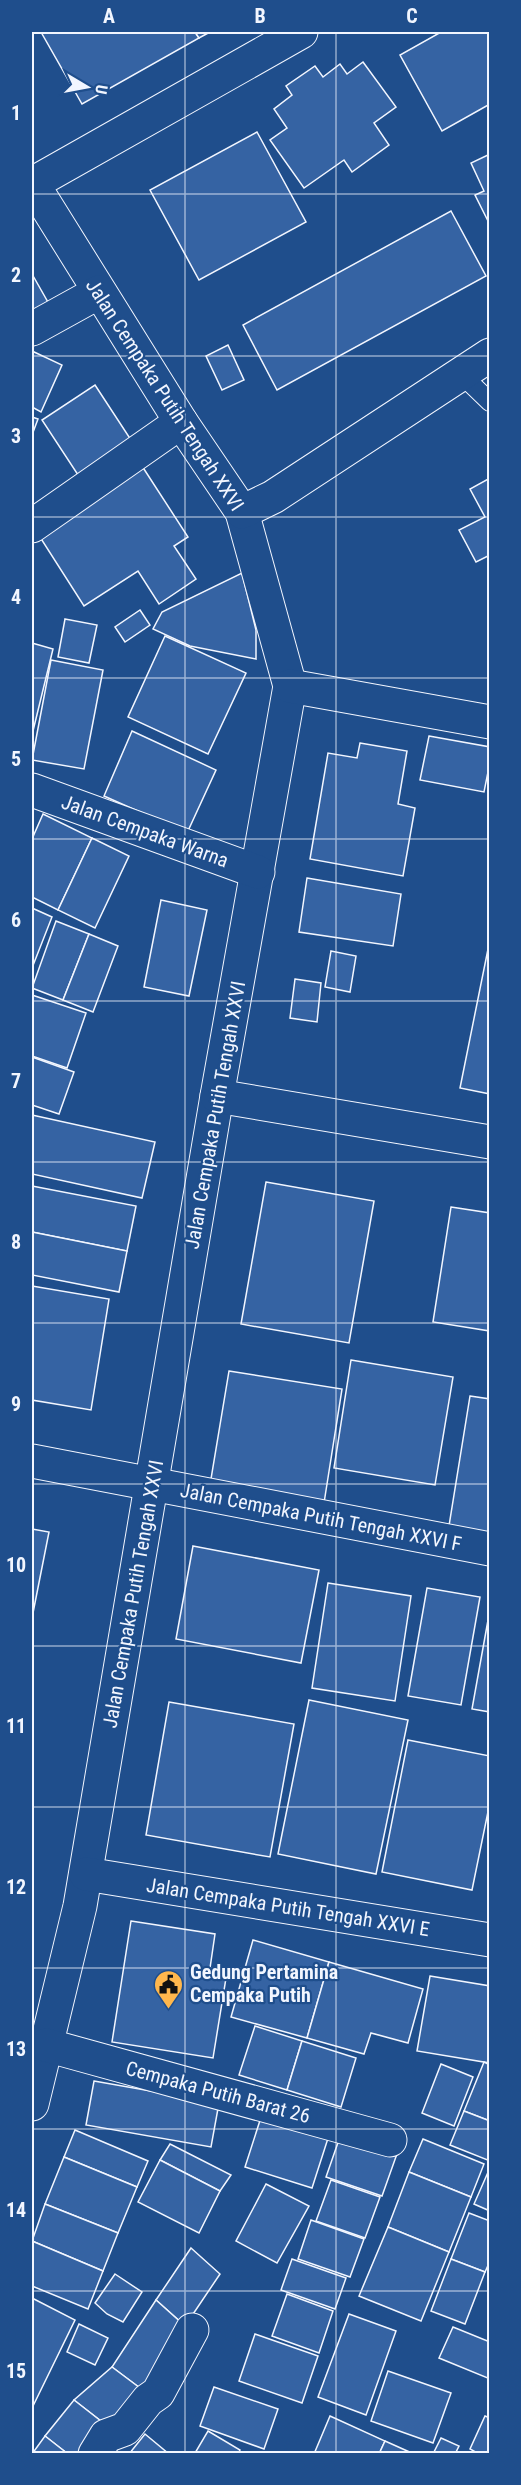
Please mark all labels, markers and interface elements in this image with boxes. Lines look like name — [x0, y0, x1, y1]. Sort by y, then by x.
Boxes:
text: A — [103, 4, 115, 28]
text: B — [254, 4, 266, 28]
text: C — [406, 4, 418, 28]
north arrow — [57, 57, 117, 117]
text: U — [91, 83, 111, 96]
text: 1 — [11, 101, 21, 125]
text: 2 — [11, 263, 21, 287]
street label: Jalan Cempaka Putih Tengah XXVI — [81, 274, 249, 516]
text: 3 — [11, 424, 21, 448]
text: 4 — [11, 585, 21, 609]
text: 5 — [11, 747, 21, 771]
street label: Jalan Cempaka Warna — [58, 790, 232, 872]
text: 6 — [11, 908, 21, 932]
street label: Jalan Cempaka Putih Tengah XXVI — [180, 979, 250, 1251]
text: 7 — [11, 1069, 21, 1093]
text: 8 — [11, 1230, 21, 1254]
text: 9 — [11, 1392, 21, 1416]
street label: Jalan Cempaka Putih Tengah XXVI — [98, 1458, 168, 1730]
street label: Jalan Cempaka Putih Tengah XXVI F — [178, 1478, 464, 1556]
text: 10 — [6, 1553, 26, 1577]
text: 11 — [6, 1714, 26, 1738]
street label: Jalan Cempaka Putih Tengah XXVI E — [145, 1873, 431, 1941]
text: 12 — [6, 1875, 26, 1899]
place label: Gedung Pertamina Cempaka Putih — [190, 1960, 338, 2007]
public building icon: Gedung Pertamina Cempaka Putih — [153, 1968, 185, 2010]
text: 13 — [6, 2037, 26, 2061]
street label: Cempaka Putih Barat 26 — [123, 2056, 313, 2128]
text: 14 — [6, 2198, 26, 2222]
text: 15 — [6, 2359, 26, 2383]

